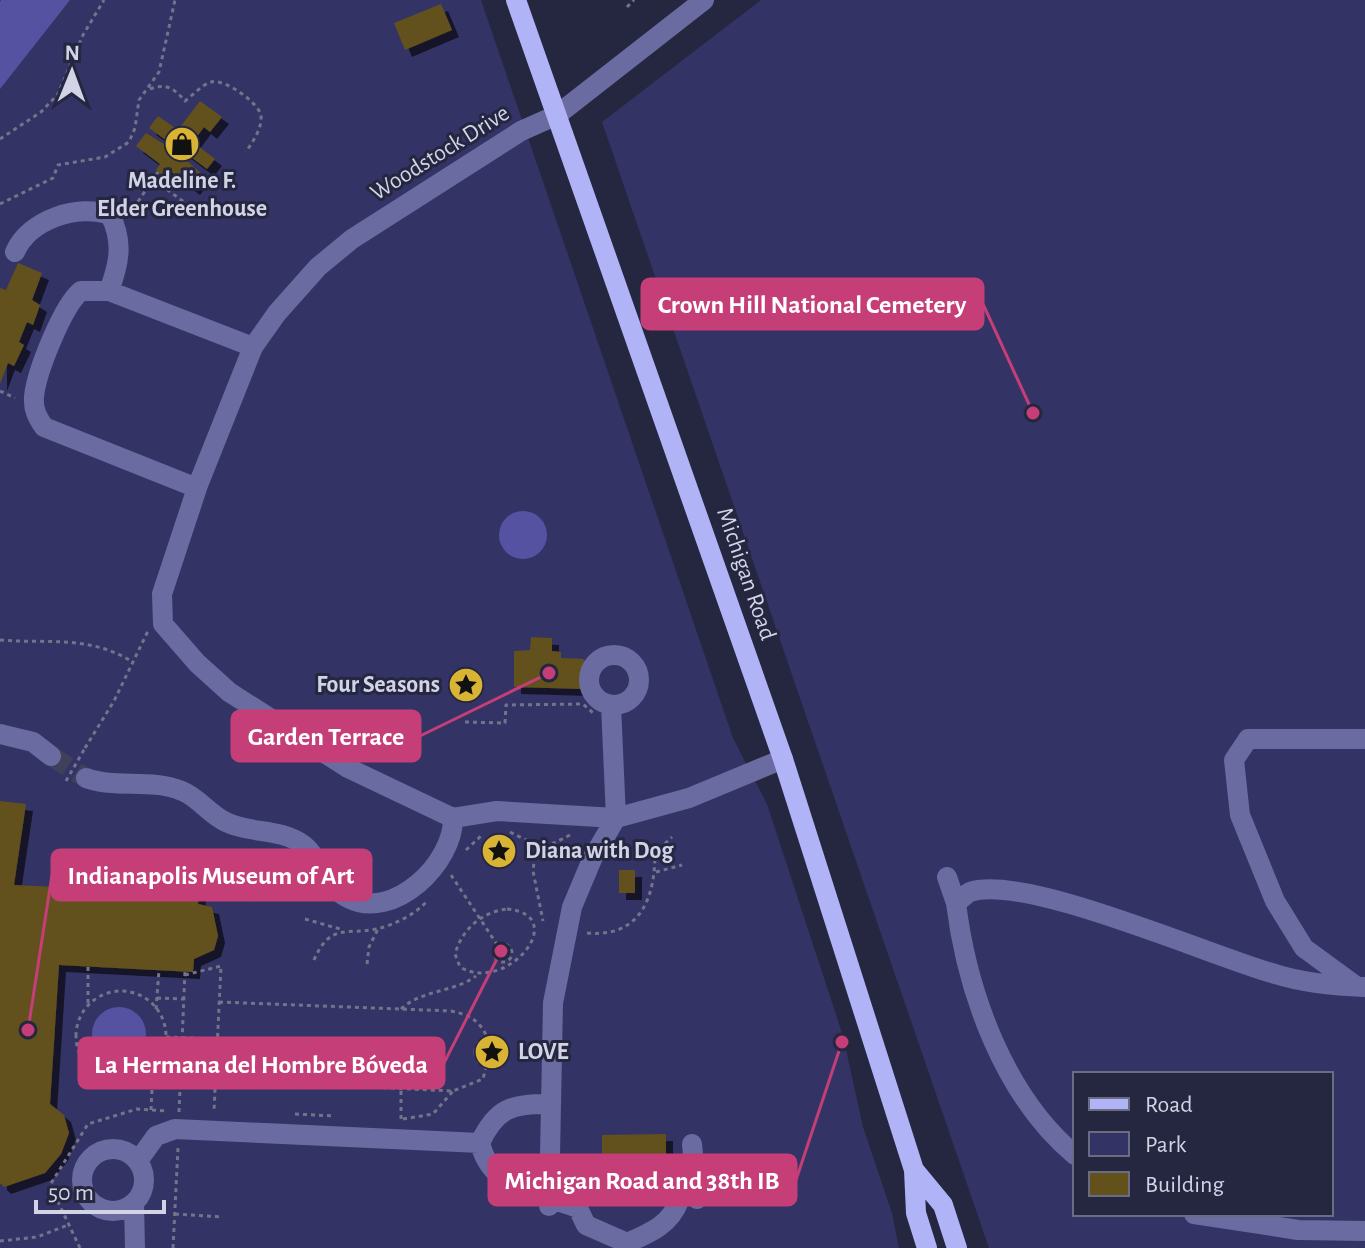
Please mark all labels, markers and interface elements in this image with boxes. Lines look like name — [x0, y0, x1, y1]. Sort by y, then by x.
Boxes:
north arrow — [32, 32, 112, 112]
text: N — [64, 42, 80, 64]
street label: Woodstock Drive — [366, 101, 514, 205]
shop icon: Madeline F. Elder Greenhouse — [163, 125, 201, 163]
place label: Madeline F. Elder Greenhouse — [97, 169, 267, 221]
callout: Crown Hill National Cemetery — [642, 279, 983, 329]
text: Crown Hill National Cemetery — [658, 292, 967, 318]
street label: Michigan Road — [712, 505, 780, 643]
place icon: Four Seasons — [447, 666, 485, 704]
place label: Four Seasons — [316, 673, 440, 697]
callout: Garden Terrace — [232, 711, 420, 761]
text: Garden Terrace — [248, 724, 404, 750]
place icon: Diana with Dog — [480, 832, 518, 870]
place label: Diana with Dog — [525, 839, 674, 863]
callout: Indianapolis Museum of Art — [52, 850, 371, 900]
text: Indianapolis Museum of Art — [68, 863, 355, 889]
place icon: LOVE — [473, 1033, 511, 1071]
callout: La Hermana del Hombre Bóveda — [79, 1038, 444, 1088]
place label: LOVE — [518, 1040, 569, 1064]
text: La Hermana del Hombre Bóveda — [94, 1052, 428, 1078]
legend — [1073, 1072, 1333, 1216]
text: Road — [1145, 1093, 1193, 1117]
text: Park — [1145, 1133, 1186, 1157]
callout: Michigan Road and 38th IB — [489, 1155, 796, 1205]
scale bar — [36, 1164, 164, 1214]
text: Michigan Road and 38th IB — [504, 1168, 780, 1194]
text: Building — [1145, 1173, 1224, 1197]
text: 50 m — [48, 1181, 94, 1205]

